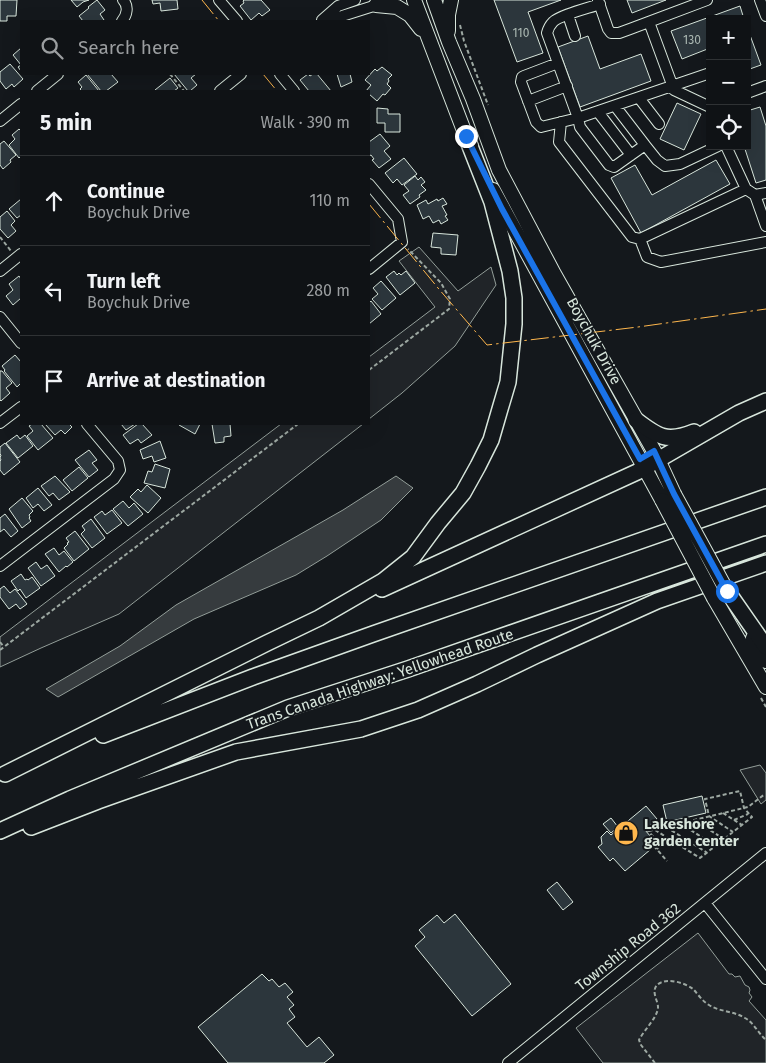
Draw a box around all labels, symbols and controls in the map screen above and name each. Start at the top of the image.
map controls [706,15,751,150]
button: + [706,15,751,60]
search box [20,20,370,75]
house number: 110 [513,26,530,40]
house number: 130 [683,33,701,47]
icon: search [38,34,66,62]
text: Search here [78,36,179,59]
button: − [706,60,751,105]
button: locate [706,105,751,150]
text: 5 min [40,110,92,136]
text: Walk · 390 m [260,113,350,132]
route end [455,125,478,148]
text: Continue [87,180,165,203]
icon: ahead [40,187,68,215]
text: 110 m [309,191,350,210]
text: Boychuk Drive [87,203,190,222]
text: Turn left [87,270,161,293]
icon: left [40,277,68,305]
text: 280 m [306,281,350,300]
text: Boychuk Drive [87,293,190,312]
street label: Boychuk Drive [563,294,625,388]
icon: arrive [40,367,68,395]
text: Arrive at destination [87,369,266,392]
route start [716,580,739,603]
street label: Trans Canada Highway: Yellowhead Route [244,625,516,733]
place label: Lakeshore garden center [644,815,740,850]
shop icon: Lakeshore garden center [613,820,639,846]
street label: Township Road 362 [572,899,684,995]

